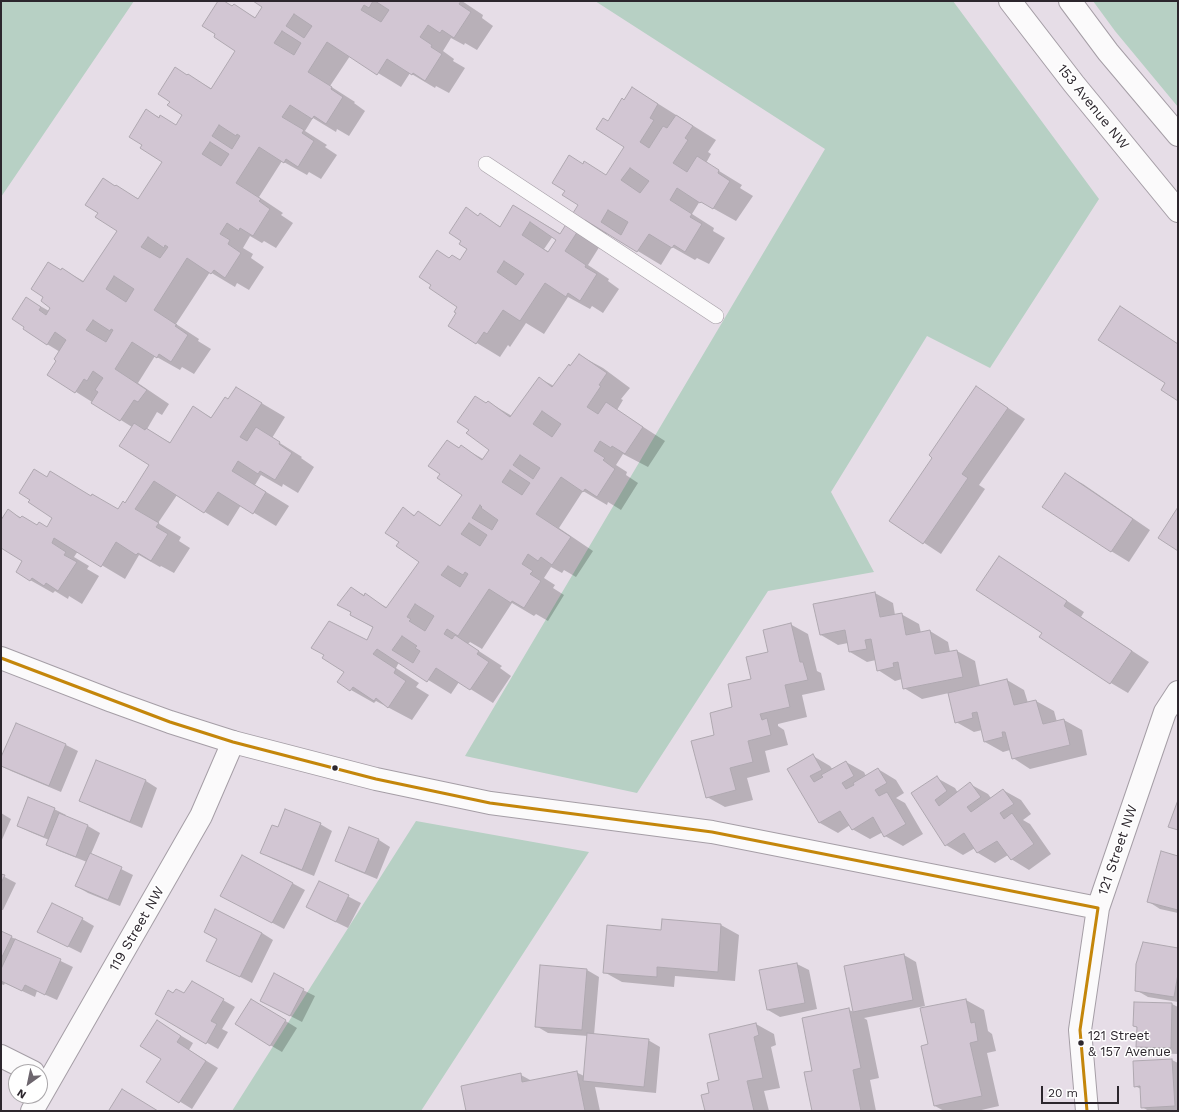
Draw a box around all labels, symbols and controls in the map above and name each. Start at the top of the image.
street label: 153 Avenue NW [1054,61,1132,153]
unlabelled marker [330,763,340,773]
street label: 121 Street NW [1095,803,1141,897]
street label: 119 Street NW [106,884,168,974]
place label: 121 Street & 157 Avenue [1088,1028,1171,1059]
marker: 121 Street & 157 Avenue [1076,1038,1086,1048]
north arrow [8,1064,48,1104]
scale bar [1043,1078,1121,1104]
text: N [15,1086,29,1101]
text: 20 m [1048,1086,1078,1100]

